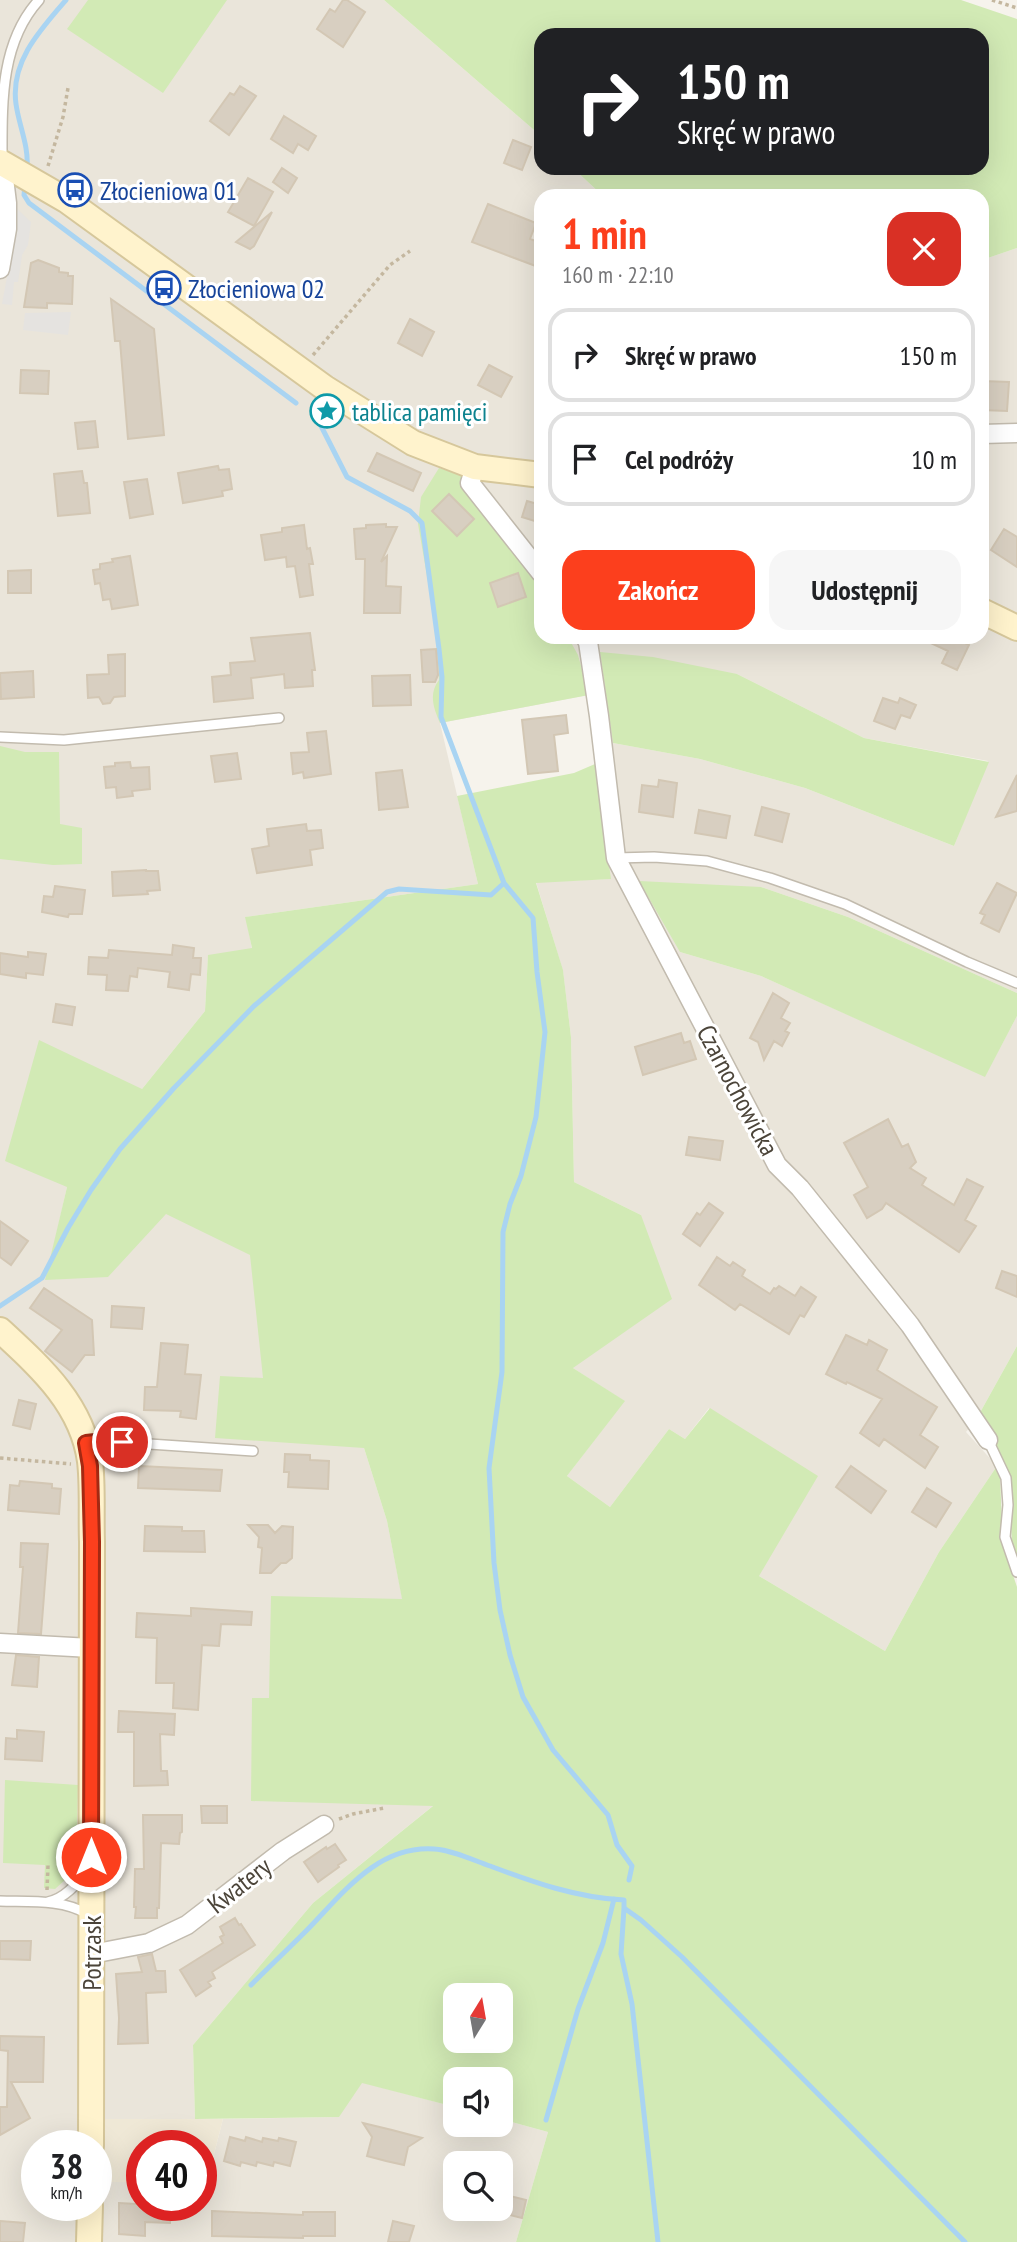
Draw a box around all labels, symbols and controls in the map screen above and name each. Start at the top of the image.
text: 150 m [677,49,790,113]
icon: right [562,56,653,147]
text: Skręć w prawo [677,111,835,153]
bus stop icon: Złocieniowa 01 [56,171,94,209]
place label: Złocieniowa 01 [100,174,237,207]
text: 1 min [562,206,647,261]
button: close [887,212,961,286]
text: 160 m · 22:10 [562,260,674,289]
bus stop icon: Złocieniowa 02 [145,269,183,307]
place label: Złocieniowa 02 [188,272,325,305]
icon: right [566,336,604,374]
text: Skręć w prawo [625,339,756,372]
text: 150 m [899,339,957,372]
place icon: tablica pamięci [308,392,346,430]
place label: tablica pamięci [352,395,487,428]
icon: arrive [566,440,604,478]
text: Cel podróży [625,443,733,476]
text: 10 m [911,443,957,476]
button: Zakończ [562,550,755,630]
button: Udostępnij [769,550,961,630]
street label: Czarnochowicka [690,1019,786,1161]
pin [92,1412,152,1472]
icon: arrive [103,1423,141,1461]
position arrow [54,1820,128,1894]
street label: Kwatery [200,1850,278,1920]
street label: Potrzask [75,1915,108,1991]
north arrow [443,1983,513,2053]
map controls [443,1983,513,2221]
button: sound [443,2067,513,2137]
speed limit sign: 40 [126,2130,217,2221]
text: 38 [50,2143,83,2189]
button: search [443,2151,513,2221]
text: km/h [51,2181,82,2204]

